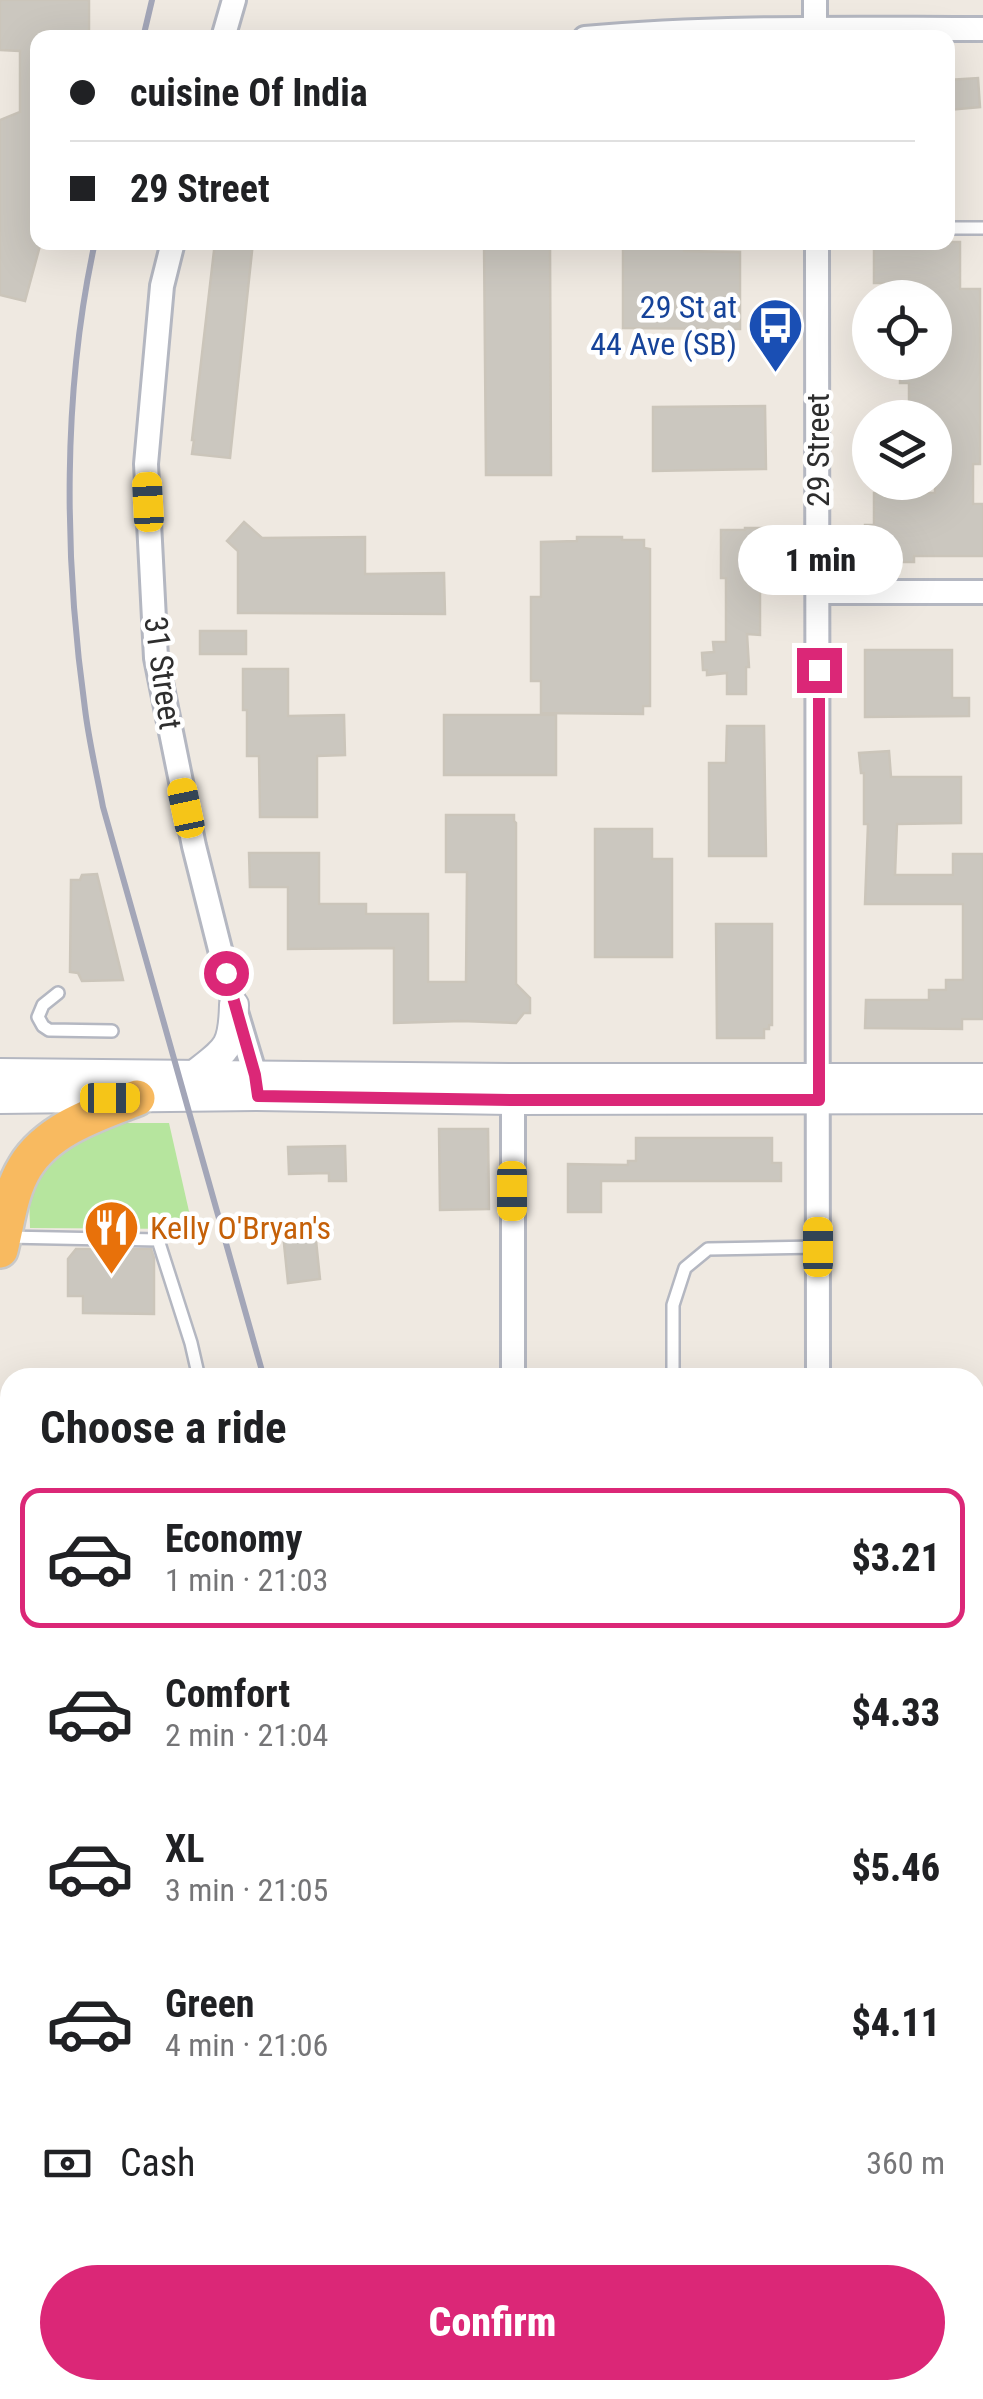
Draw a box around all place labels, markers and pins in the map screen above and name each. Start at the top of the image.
place label: 29 St at 44 Ave (SB) [590,288,737,363]
bus stop icon: 29 St at 44 Ave (SB) [746,295,806,374]
restaurant icon: Kelly O'Bryan's [81,1198,141,1277]
place label: Kelly O'Bryan's [150,1209,331,1247]

